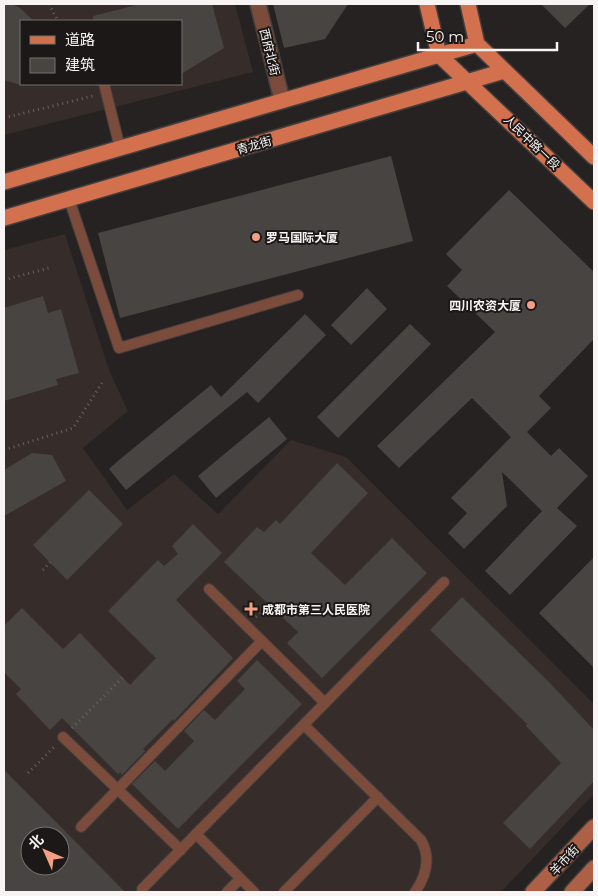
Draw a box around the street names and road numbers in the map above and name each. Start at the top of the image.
street label: 西府北街 [257,27,283,77]
street label: 人民中路一段 [501,112,563,172]
street label: 青龙街 [235,133,273,157]
street label: 羊市街 [546,842,582,878]

